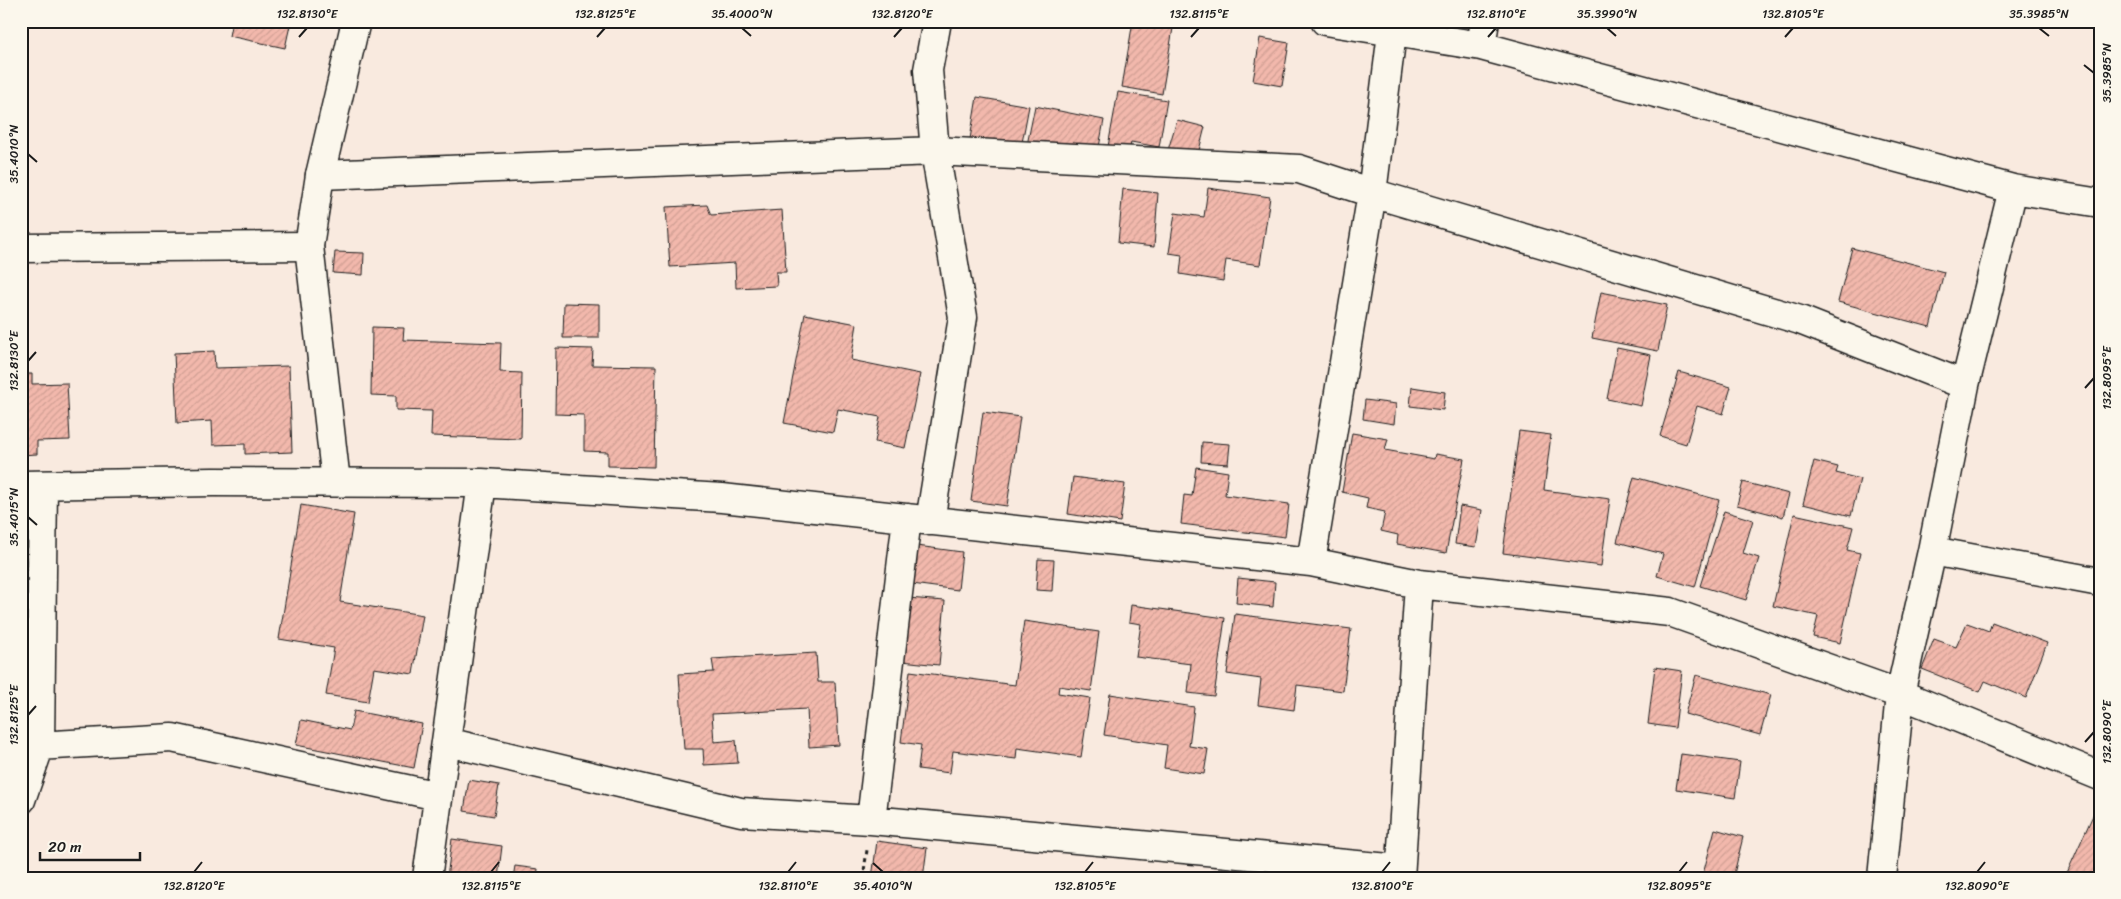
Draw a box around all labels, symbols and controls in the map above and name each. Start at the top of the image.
text: 132.8130°E [277,3,339,25]
text: 132.8125°E [575,3,637,25]
text: 35.4000°N [711,3,773,25]
text: 132.8120°E [872,3,934,25]
text: 132.8115°E [1170,3,1230,25]
text: 132.8110°E [1466,3,1527,25]
text: 35.3990°N [1577,3,1638,25]
text: 132.8105°E [1762,3,1825,25]
text: 35.3985°N [2009,3,2069,25]
text: 35.3985°N [2096,43,2118,103]
text: 35.4010°N [3,124,25,183]
text: 132.8130°E [3,329,25,391]
text: 132.8095°E [2096,345,2118,410]
text: 35.4015°N [3,487,25,546]
text: 132.8125°E [3,683,25,745]
text: 132.8090°E [2096,699,2118,764]
scale bar [40,829,140,861]
text: 20 m [48,834,82,860]
text: 132.8120°E [164,875,226,897]
text: 132.8115°E [462,875,522,897]
text: 132.8110°E [758,875,819,897]
text: 35.4010°N [854,875,913,897]
text: 132.8105°E [1054,875,1117,897]
text: 132.8100°E [1351,875,1414,897]
text: 132.8095°E [1647,875,1712,897]
text: 132.8090°E [1945,875,2010,897]

